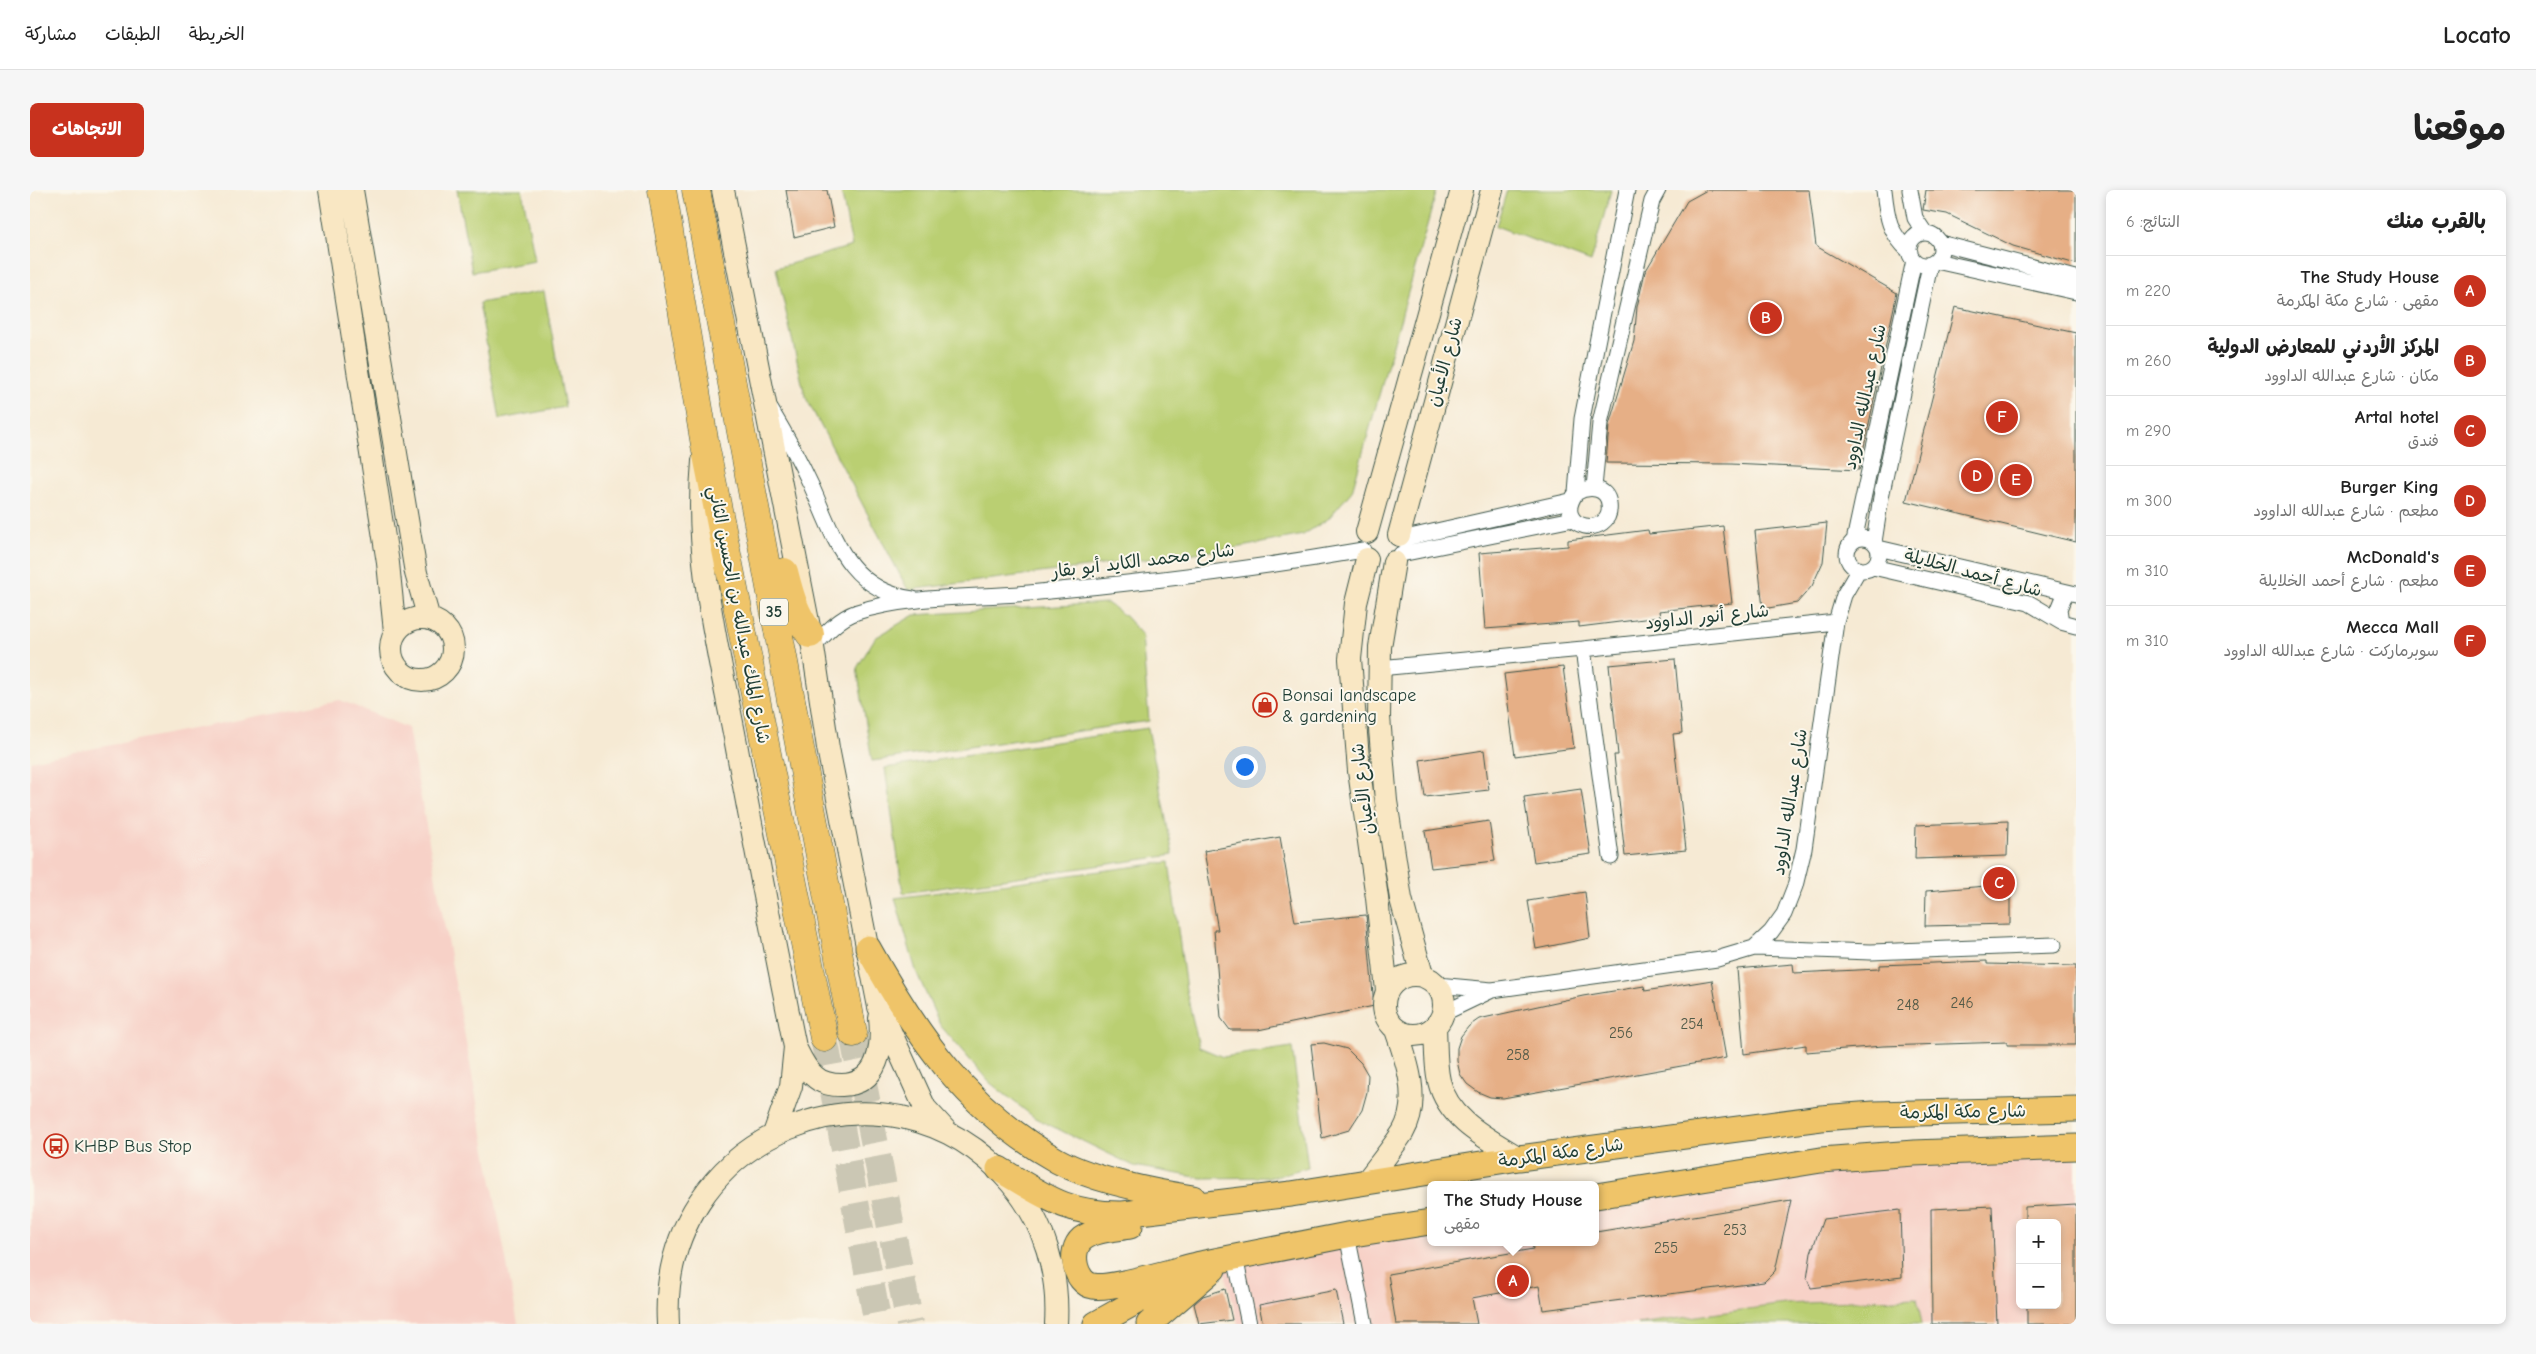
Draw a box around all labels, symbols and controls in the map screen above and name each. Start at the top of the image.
text: Locato [2443,21,2511,49]
text: مشاركة [25,24,77,45]
text: الطبقات [105,24,161,45]
text: الخريطة [189,24,245,45]
button: الاتجاهات [30,103,144,157]
text: موقعنا [2413,108,2506,149]
text: بالقرب منك [2386,209,2486,233]
text: النتائج: 6 [2126,213,2180,231]
text: The Study House [2300,266,2439,288]
text: 220 m [2126,282,2171,300]
text: A [2466,282,2474,300]
text: مقهى · شارع مكة المكرمة [2277,292,2439,310]
pin: B [1750,299,1782,337]
street label: شارع الأعيان [1421,314,1468,409]
street label: شارع عبدالله الداوود [1839,322,1892,472]
text: المركز الأردني للمعارض الدولية [2207,336,2439,358]
text: 260 m [2126,352,2171,370]
text: B [2465,352,2475,370]
text: مكان · شارع عبدالله الداوود [2264,367,2439,385]
pin: F [1986,398,2018,436]
text: Artal hotel [2355,406,2439,428]
text: 290 m [2126,422,2171,440]
text: C [2465,422,2475,440]
text: فندق [2408,432,2439,450]
pin: D [1961,457,1993,495]
pin: E [2000,461,2032,499]
text: Burger King [2340,476,2439,498]
street label: شارع الملك عبدالله بن الحسين الثاني [699,484,774,747]
text: 300 m [2126,492,2172,510]
text: D [2465,492,2475,510]
text: مطعم · شارع عبدالله الداوود [2253,502,2439,520]
street label: شارع محمد الكايد أبو بقار [1048,539,1236,584]
street label: شارع أحمد الخلايلة [1902,545,2044,602]
text: McDonald's [2347,546,2439,568]
text: 310 m [2126,562,2169,580]
text: E [2465,562,2475,580]
text: مطعم · شارع أحمد الخلايلة [2259,572,2439,590]
road number: 35 [760,598,788,626]
street label: شارع أنور الداوود [1644,600,1770,635]
text: Mecca Mall [2346,616,2439,638]
text: 310 m [2126,632,2169,650]
text: F [2465,632,2475,650]
text: سوبرماركت · شارع عبدالله الداوود [2224,642,2439,660]
place label: Bonsai landscape & gardening [1282,685,1416,727]
shop icon: Bonsai landscape & gardening [1252,692,1278,718]
street label: شارع عبدالله الداوود [1768,727,1813,877]
street label: شارع الأعيان [1345,742,1380,836]
your location [1232,754,1258,780]
pin: C [1983,864,2015,902]
house number: 246 [1950,994,1974,1012]
house number: 248 [1897,996,1919,1014]
house number: 254 [1680,1015,1704,1033]
house number: 256 [1609,1024,1633,1042]
house number: 258 [1506,1046,1530,1064]
street label: شارع مكة المكرمة [1900,1100,2026,1125]
bus stop icon: KHBP Bus Stop [43,1133,69,1159]
street label: شارع مكة المكرمة [1497,1134,1625,1173]
place label: KHBP Bus Stop [74,1136,192,1157]
popup [1427,1181,1599,1246]
text: The Study House [1444,1189,1582,1211]
text: مقهى [1444,1215,1480,1233]
map controls [2016,1219,2061,1309]
button: + [2016,1219,2061,1264]
house number: 253 [1723,1221,1747,1239]
house number: 255 [1654,1239,1678,1257]
pin: A [1497,1262,1529,1300]
button: − [2016,1264,2061,1309]

